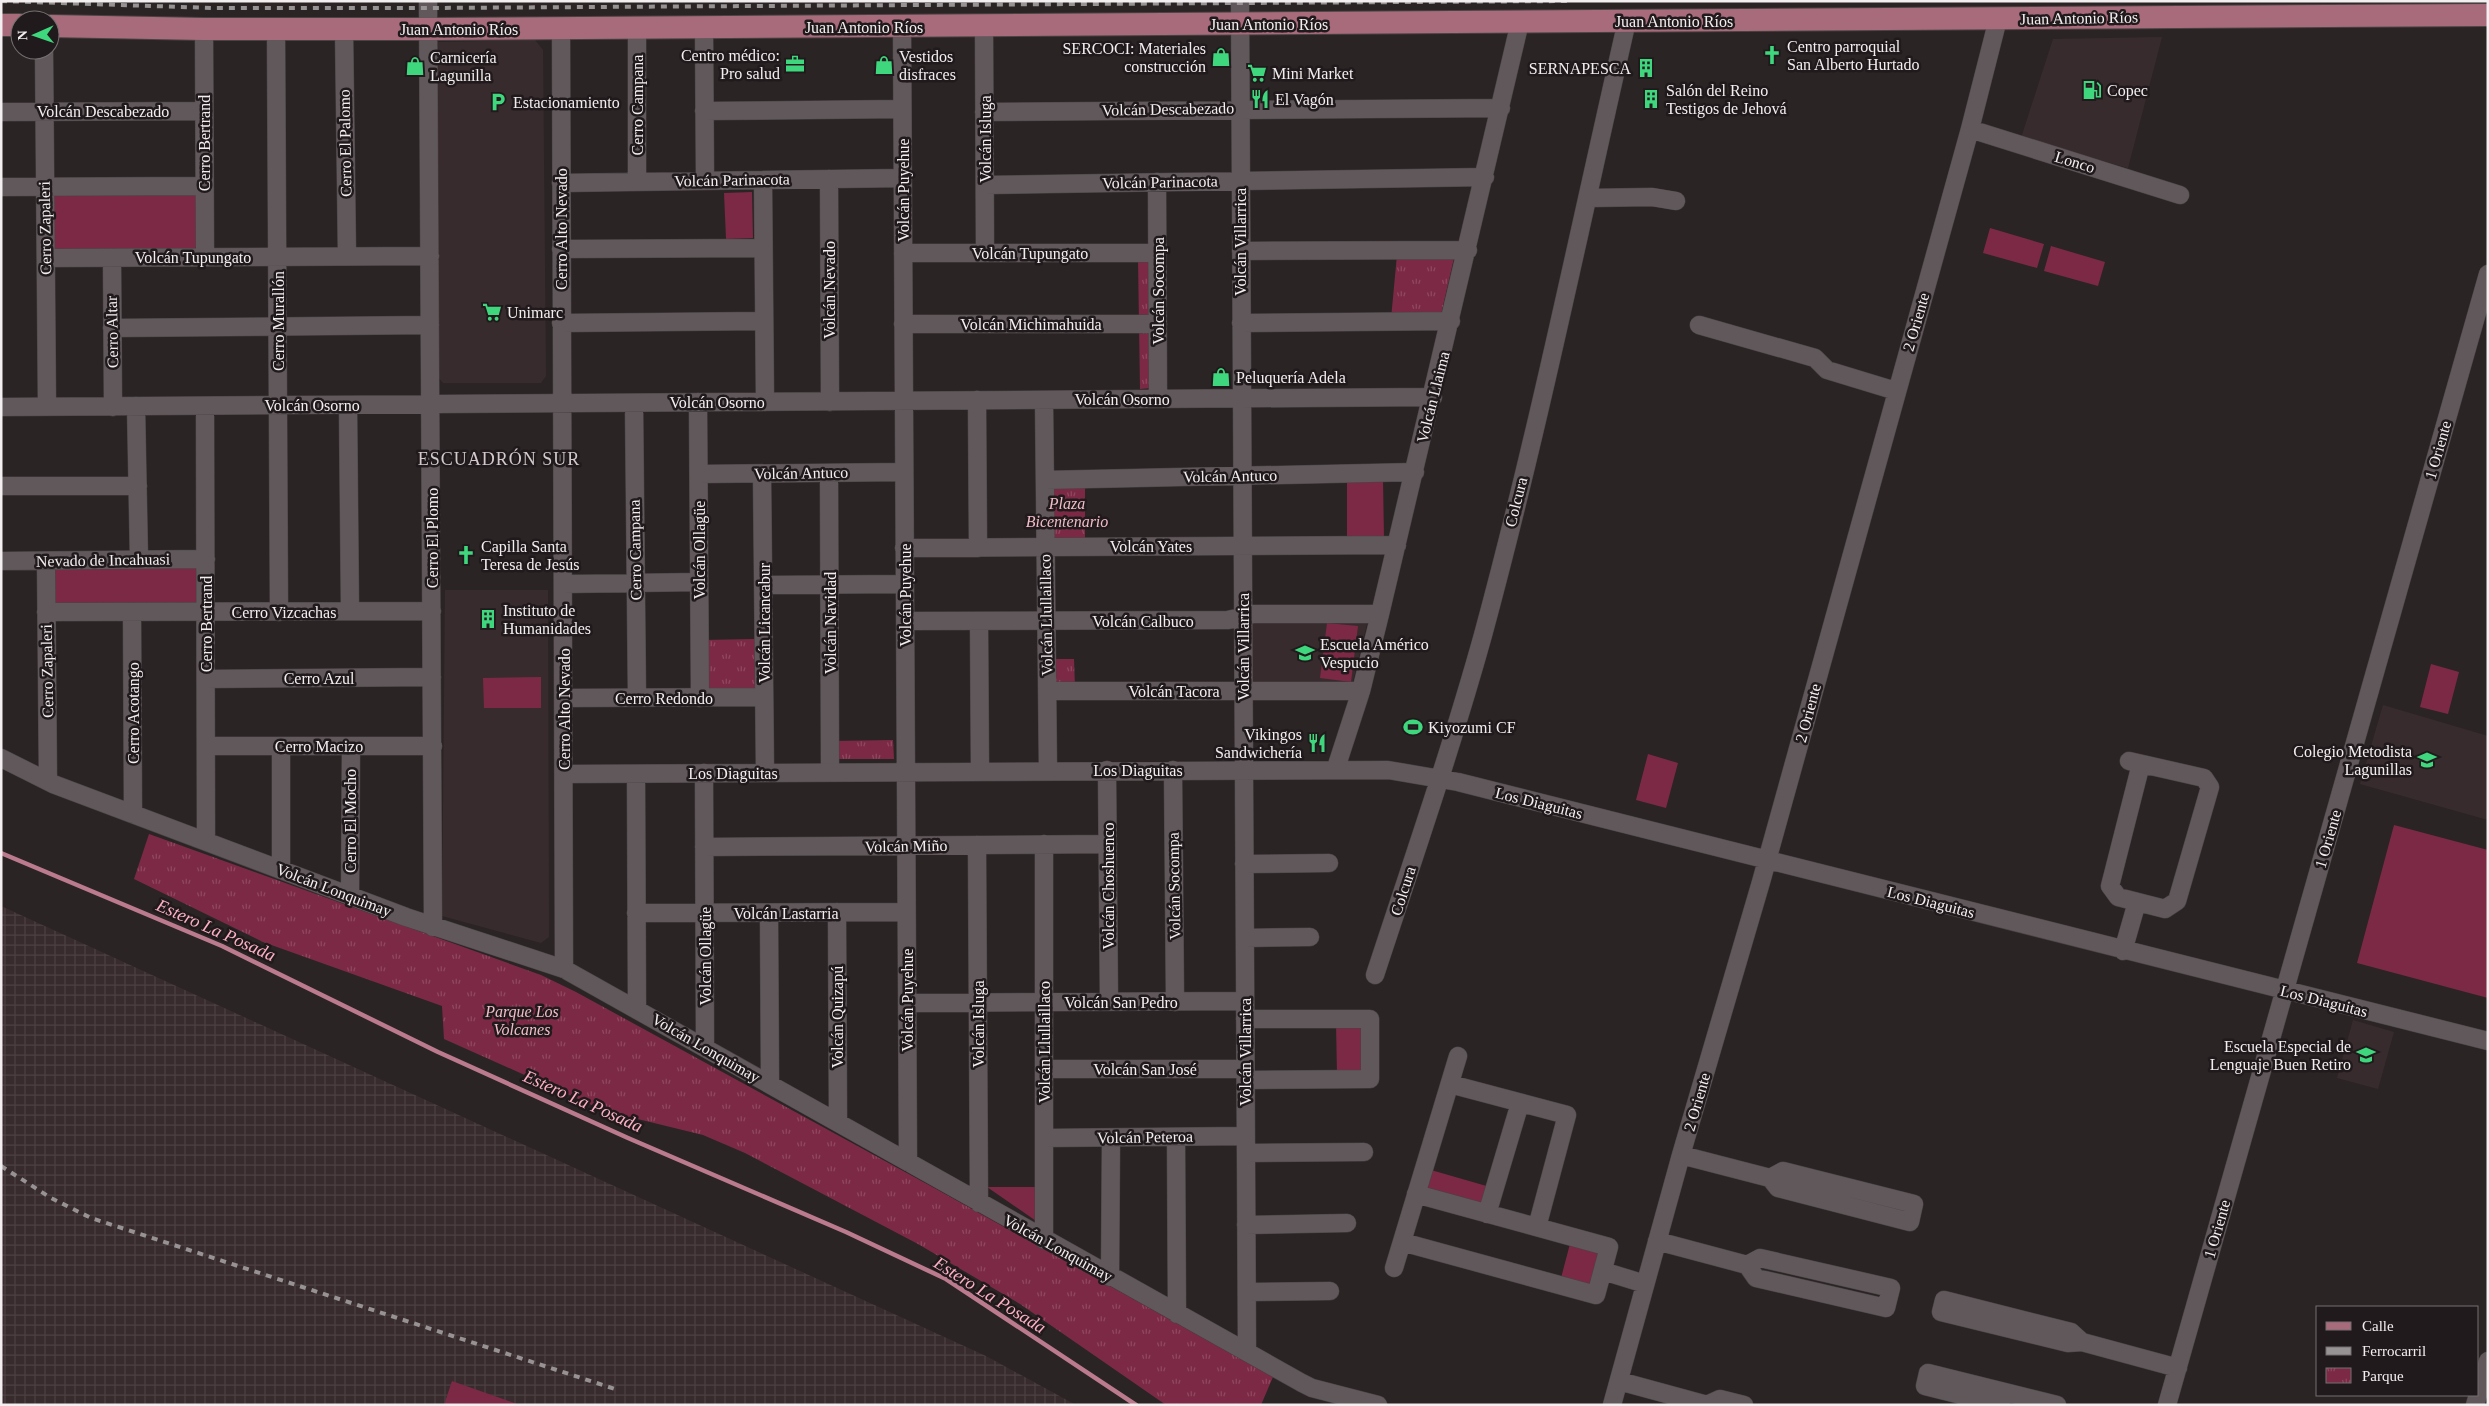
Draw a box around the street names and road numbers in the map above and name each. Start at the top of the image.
street label: Juan Antonio Ríos [2020,8,2138,28]
street label: Juan Antonio Ríos [1615,13,1733,30]
street label: Juan Antonio Ríos [1210,16,1328,33]
street label: Juan Antonio Ríos [805,19,923,36]
street label: Juan Antonio Ríos [400,21,518,38]
street label: Cerro Campana [629,55,647,155]
street label: Cerro El Palomo [336,89,354,197]
street label: Cerro Bertrand [196,95,213,191]
street label: Volcán Isluga [977,95,995,183]
street label: Volcán Descabezado [1102,99,1234,119]
street label: Volcán Descabezado [37,103,169,120]
street label: Volcán Puyehue [895,138,913,242]
street label: Lonco [2053,148,2097,176]
street label: Cerro Alto Nevado [553,168,570,290]
street label: Volcán Parinacota [674,170,790,190]
street label: Volcán Parinacota [1102,172,1218,192]
street label: Cerro Zapaleri [36,180,55,275]
street label: Volcán Villarrica [1232,188,1249,296]
street label: Volcán Socompa [1150,237,1168,345]
street label: Volcán Nevado [821,241,838,339]
street label: Volcán Tupungato [972,245,1088,263]
street label: Volcán Tupungato [135,249,251,267]
street label: Cerro Murallón [270,271,287,371]
street label: 2 Oriente [1900,291,1932,353]
street label: Cerro Altar [103,295,121,368]
street label: Volcán Michimahuida [960,316,1102,333]
street label: Volcán Llaima [1413,350,1453,444]
street label: Volcán Osorno [1074,391,1170,408]
street label: Volcán Osorno [669,394,765,411]
street label: Volcán Osorno [264,397,360,414]
street label: 1 Oriente [2422,419,2454,481]
street label: Volcán Antuco [754,464,848,482]
street label: Volcán Antuco [1183,467,1277,485]
street label: Colcura [1502,475,1530,529]
street label: Cerro El Plomo [424,488,441,588]
street label: Cerro Campana [626,499,645,601]
street label: Volcán Ollagüe [691,501,709,599]
street label: Volcán Yates [1110,538,1192,555]
street label: Volcán Puyehue [897,543,915,647]
street label: Nevado de Incahuasi [36,550,171,570]
street label: Volcán Llullaillaco [1036,554,1056,676]
street label: Volcán Licancabur [756,562,773,683]
street label: Volcán Navidad [822,572,839,674]
street label: Cerro Bertrand [198,576,215,672]
street label: Volcán Villarrica [1235,593,1252,701]
street label: Cerro Vizcachas [232,604,336,621]
street label: Volcán Calbuco [1092,613,1194,630]
street label: Cerro Zapaleri [38,623,57,718]
street label: Cerro Alto Nevado [556,648,573,770]
street label: Cerro Acotango [125,662,143,764]
street label: Cerro Azul [284,670,355,687]
street label: 2 Oriente [1792,682,1824,744]
street label: Volcán Tacora [1128,683,1220,700]
street label: Cerro Redondo [615,690,713,707]
street label: Cerro Macizo [275,738,363,755]
street label: Los Diaguitas [1093,762,1183,780]
street label: Los Diaguitas [688,765,778,783]
street label: Cerro El Mocho [342,769,359,873]
street label: Los Diaguitas [1493,784,1584,823]
street label: 1 Oriente [2312,808,2344,870]
street label: Volcán Choshuenco [1100,822,1117,950]
street label: Volcán Socompa [1165,832,1184,940]
street label: Volcán Miño [864,837,948,855]
street label: Volcán Lonquimay [274,860,394,921]
street label: Colcura [1387,864,1419,918]
street label: Los Diaguitas [1885,883,1976,922]
street label: Volcán Lastarria [734,905,839,922]
street label: Volcán Ollagüe [697,907,715,1005]
street label: Volcán Puyehue [899,948,917,1052]
street label: Volcán Quizapú [829,966,847,1068]
street label: Volcán Isluga [970,980,988,1068]
street label: Volcán Llullaillaco [1036,981,1053,1103]
street label: Los Diaguitas [2278,982,2369,1021]
street label: Volcán San Pedro [1064,994,1178,1011]
street label: Volcán Villarrica [1237,998,1254,1106]
street label: Volcán Lonquimay [648,1010,763,1087]
street label: Volcán San José [1093,1061,1197,1078]
street label: 2 Oriente [1681,1071,1713,1133]
street label: Volcán Peteroa [1097,1128,1193,1146]
street label: 1 Oriente [2201,1198,2233,1260]
street label: Volcán Lonquimay [1000,1211,1115,1286]

